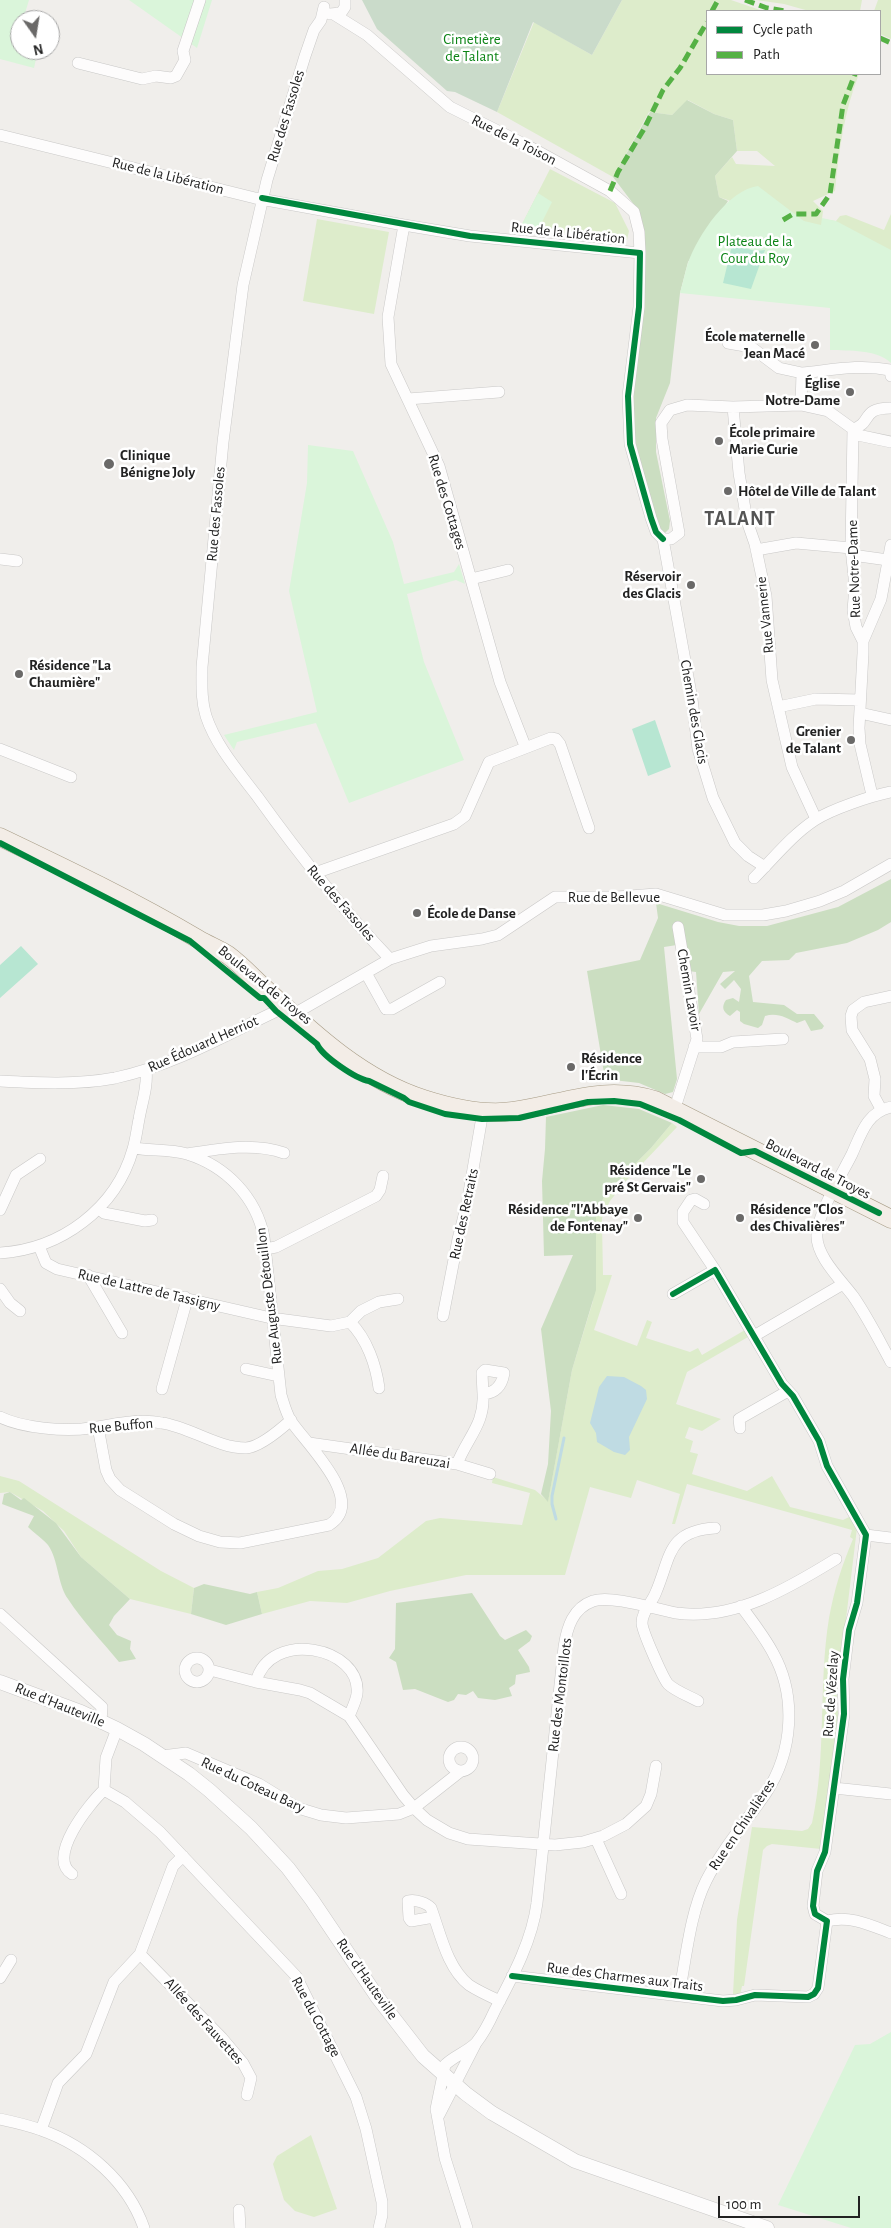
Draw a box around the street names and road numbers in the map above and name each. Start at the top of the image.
street label: Rue des Fassoles [263,68,309,164]
street label: Rue de la Toison [468,111,560,169]
street label: Rue de la Libération [110,153,226,199]
street label: Rue de la Libération [510,218,626,248]
street label: Rue des Cottages [424,452,470,552]
street label: Rue des Fassoles [203,466,229,562]
street label: Rue Notre-Dame [843,520,865,618]
street label: Rue Vannerie [752,576,778,654]
street label: Chemin des Glacis [676,658,712,766]
street label: Rue des Fassoles [303,861,379,945]
street label: Rue de Bellevue [568,888,660,906]
street label: Boulevard de Troyes [214,942,316,1028]
street label: Chemin Lavoir [673,947,705,1033]
street label: Rue Édouard Herriot [145,1012,261,1076]
street label: Boulevard de Troyes [762,1135,874,1203]
street label: Rue des Retraits [446,1167,482,1261]
street label: Rue Auguste Détouillon [252,1227,286,1365]
street label: Rue de Lattre de Tassigny [76,1265,222,1315]
street label: Rue Buffon [88,1414,154,1438]
street label: Allée du Bareuzai [349,1439,451,1473]
street label: Rue des Montoillots [544,1637,576,1753]
street label: Rue de Vézelay [819,1650,843,1738]
street label: Rue d'Hauteville [12,1679,108,1731]
street label: Rue du Coteau Bary [198,1753,308,1817]
street label: Rue en Chivalières [705,1776,779,1874]
street label: Rue d'Hauteville [332,1935,402,2023]
street label: Rue des Charmes aux Traits [546,1958,704,1996]
street label: Allée des Fauvettes [160,1974,248,2068]
street label: Rue du Cottage [287,1974,345,2060]

